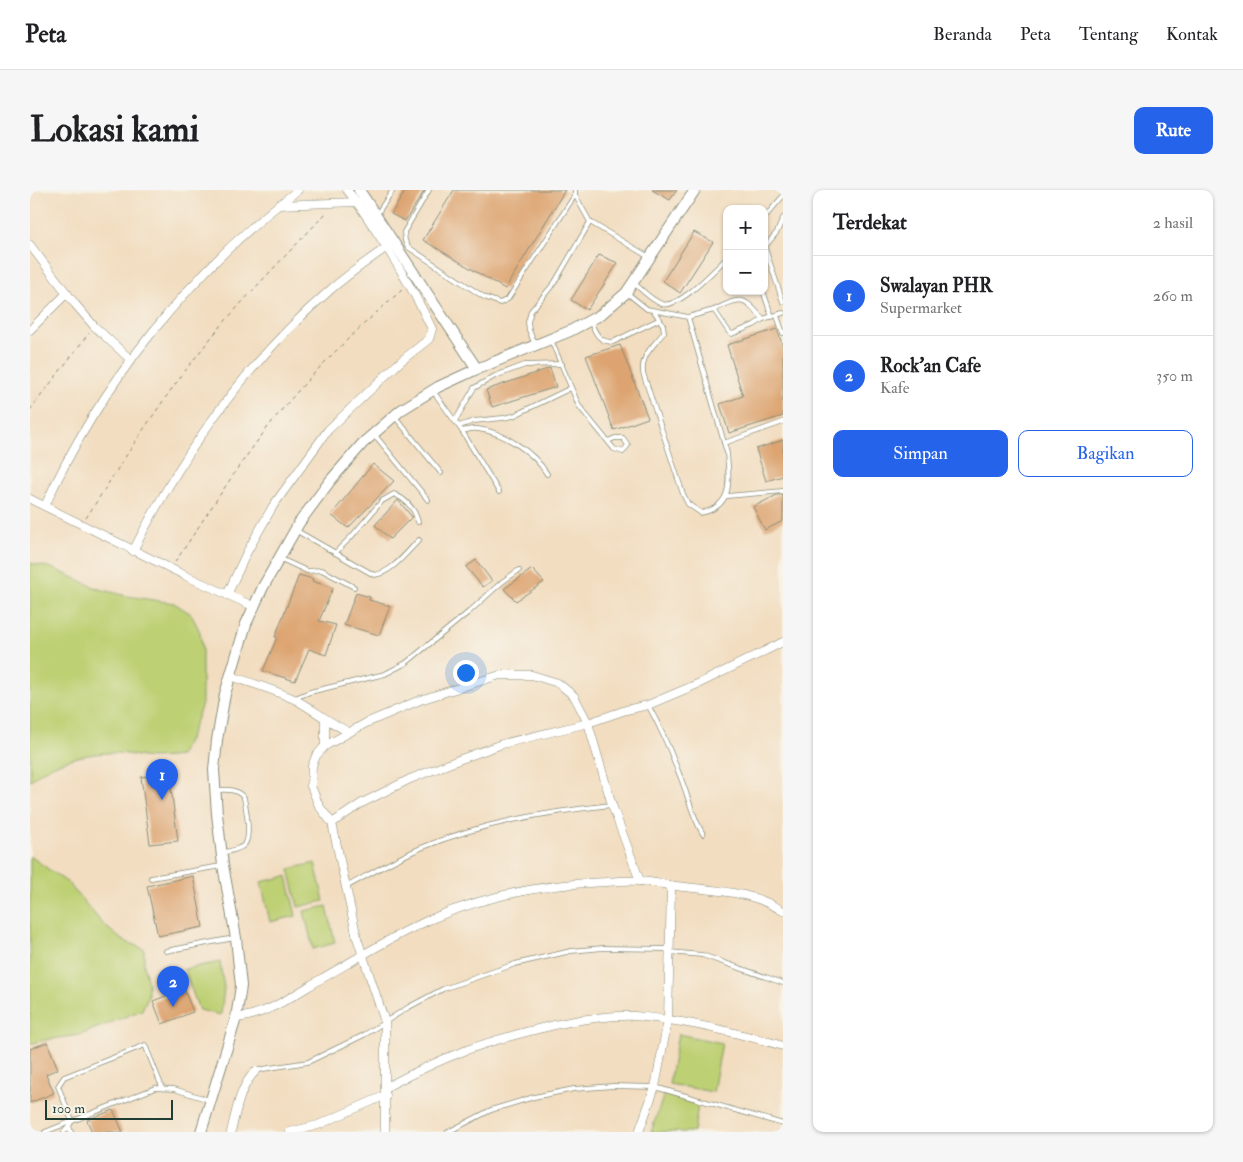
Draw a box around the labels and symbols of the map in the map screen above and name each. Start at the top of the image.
your location [453,660,479,686]
pin: 1 [146,759,178,800]
pin: 2 [157,966,189,1007]
scale bar [45,1097,172,1120]

